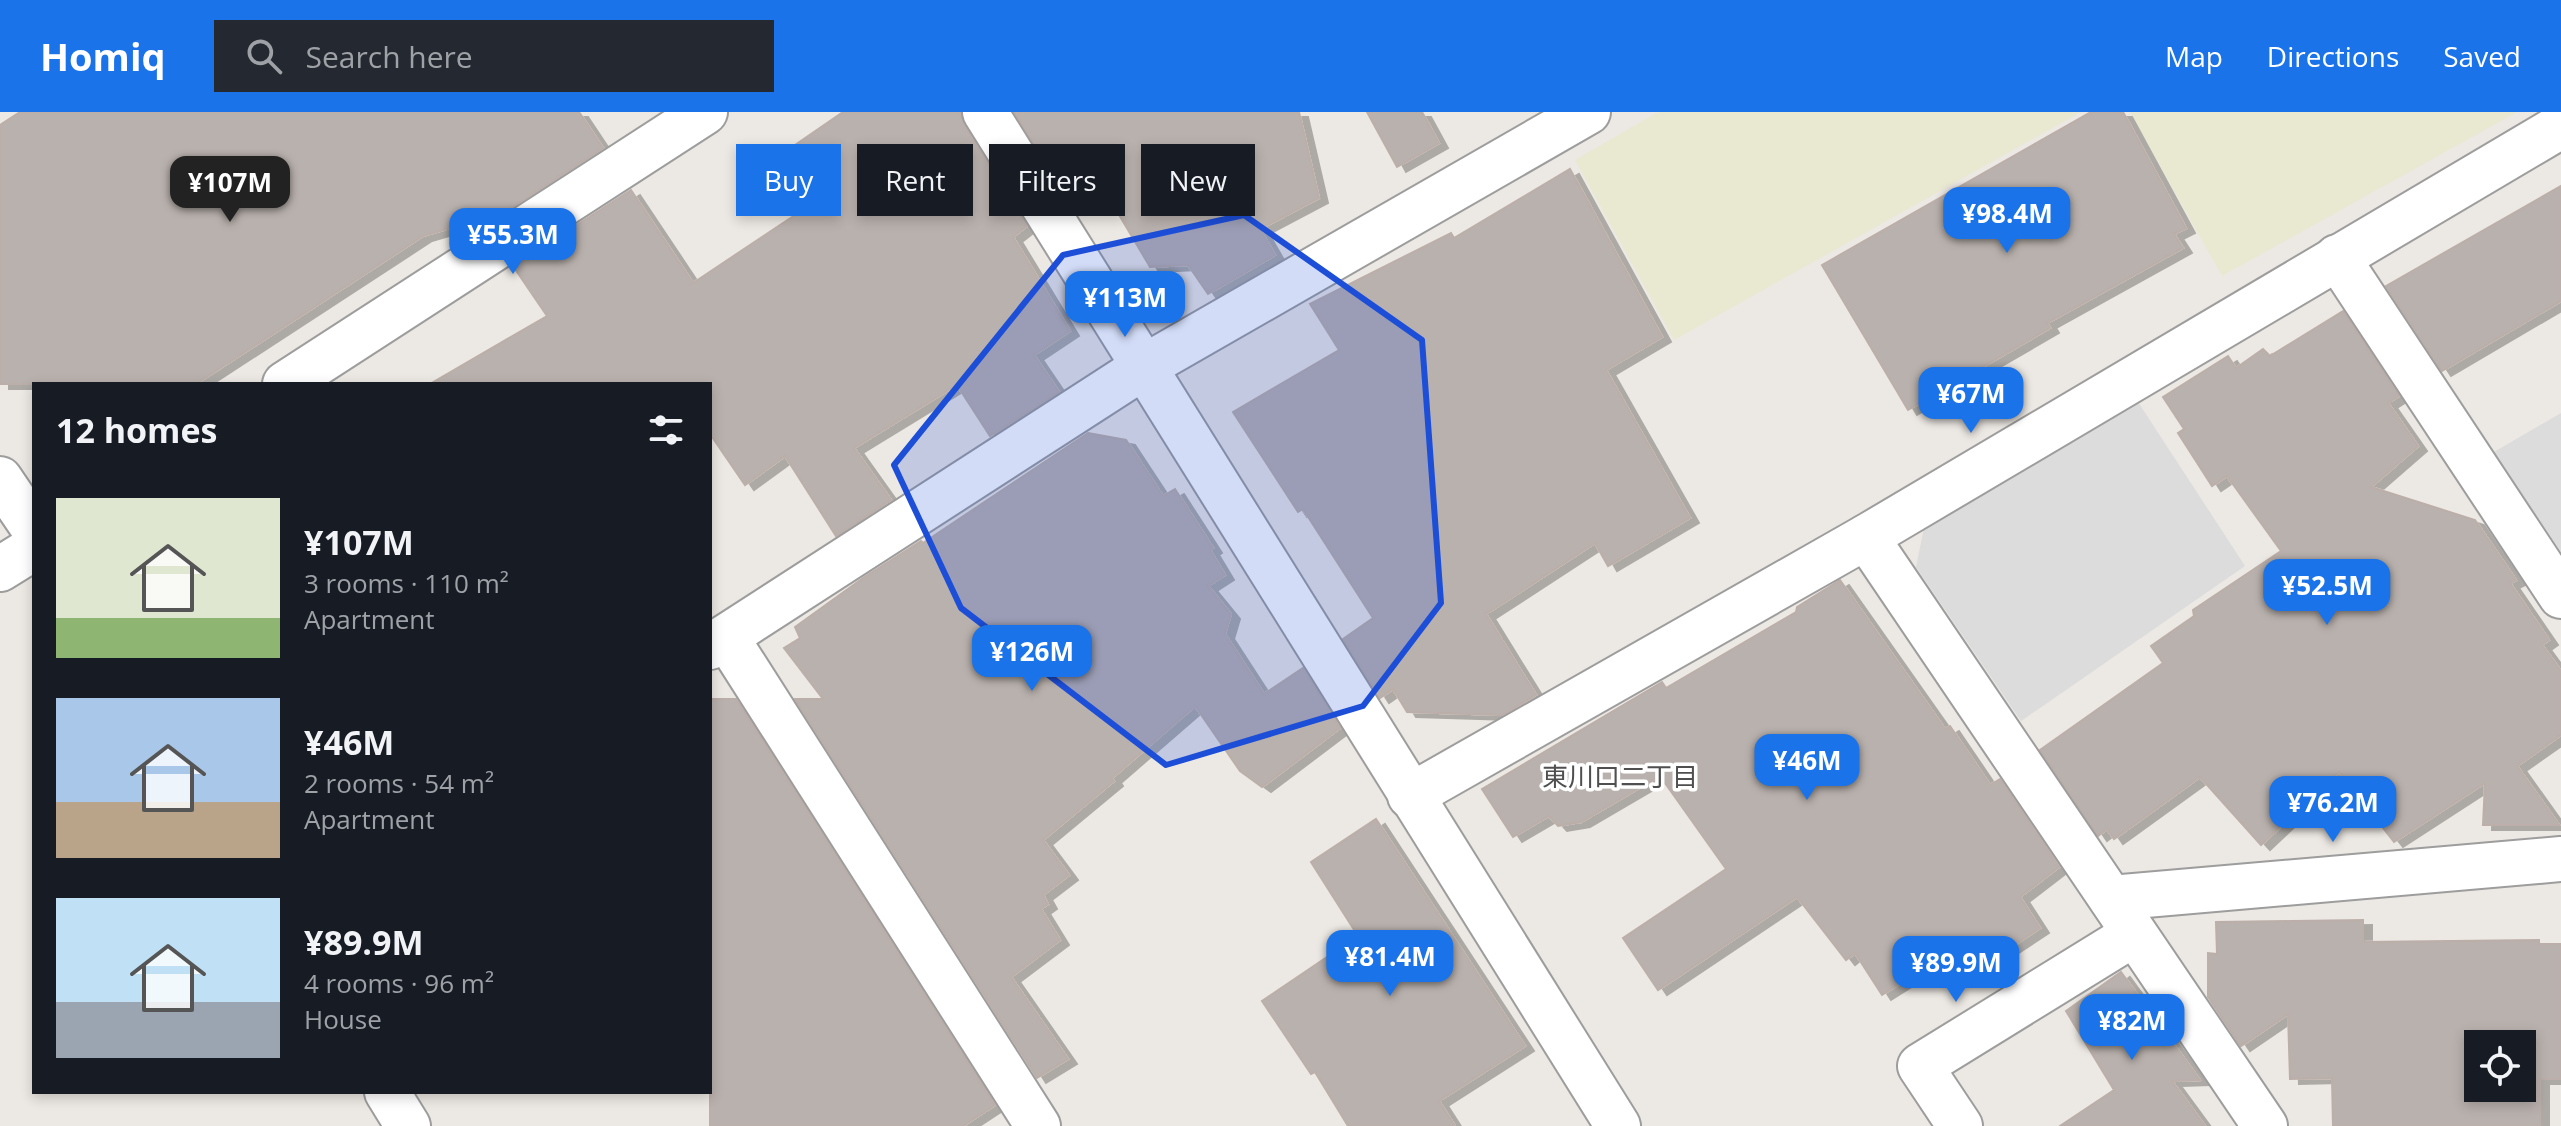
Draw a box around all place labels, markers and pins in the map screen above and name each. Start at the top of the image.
pin: ¥107M [174,156,286,224]
pin: ¥98.4M [1942,187,2072,255]
pin: ¥55.3M [448,208,578,276]
pin: ¥113M [1069,271,1181,339]
pin: ¥67M [1924,367,2018,435]
pin: ¥52.5M [2262,559,2392,627]
pin: ¥126M [976,625,1088,693]
pin: ¥46M [1760,734,1854,802]
pin: ¥76.2M [2268,776,2398,844]
pin: ¥81.4M [1325,930,1455,998]
pin: ¥89.9M [1891,936,2021,1004]
pin: ¥82M [2085,994,2179,1062]

